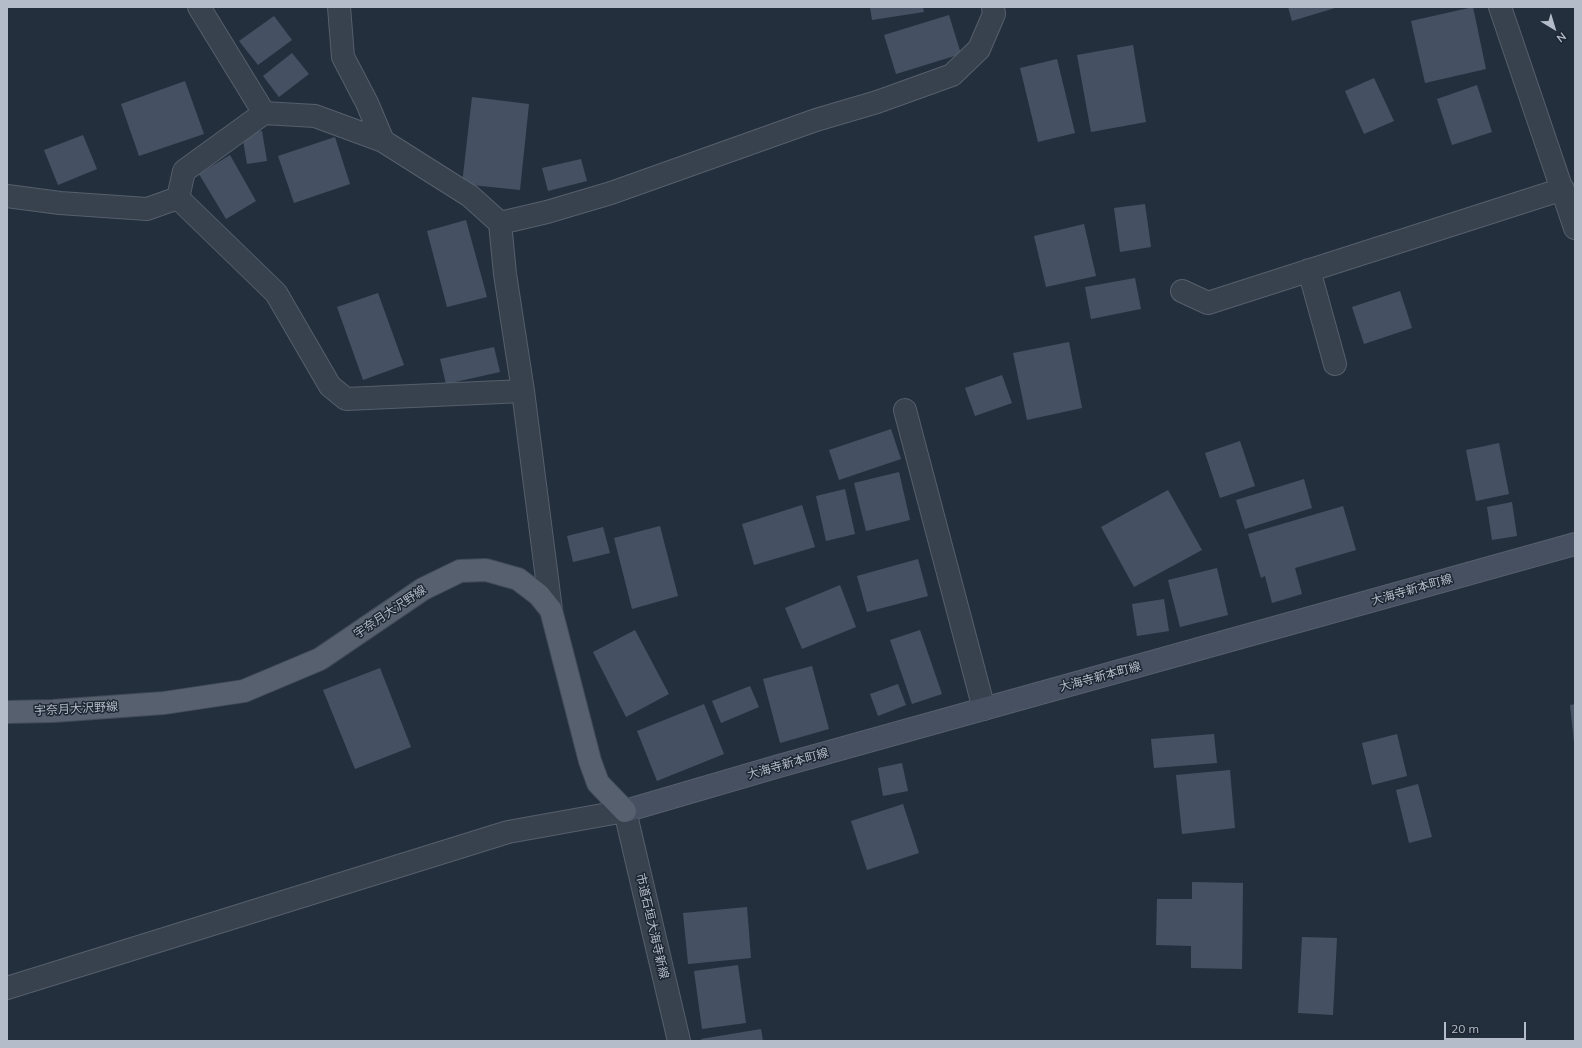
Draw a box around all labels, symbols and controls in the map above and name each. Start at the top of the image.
north arrow [1534,8,1574,48]
text: N [1554,29,1569,46]
street label: 大海寺新本町線 [1370,572,1454,608]
street label: 宇奈月大沢野線 [351,583,429,641]
street label: 大海寺新本町線 [1058,659,1142,695]
street label: 宇奈月大沢野線 [34,700,118,718]
street label: 大海寺新本町線 [746,746,830,782]
street label: 市道石垣大海寺新線 [633,872,671,980]
scale bar [1446,1014,1528,1040]
text: 20 m [1451,1021,1479,1036]

